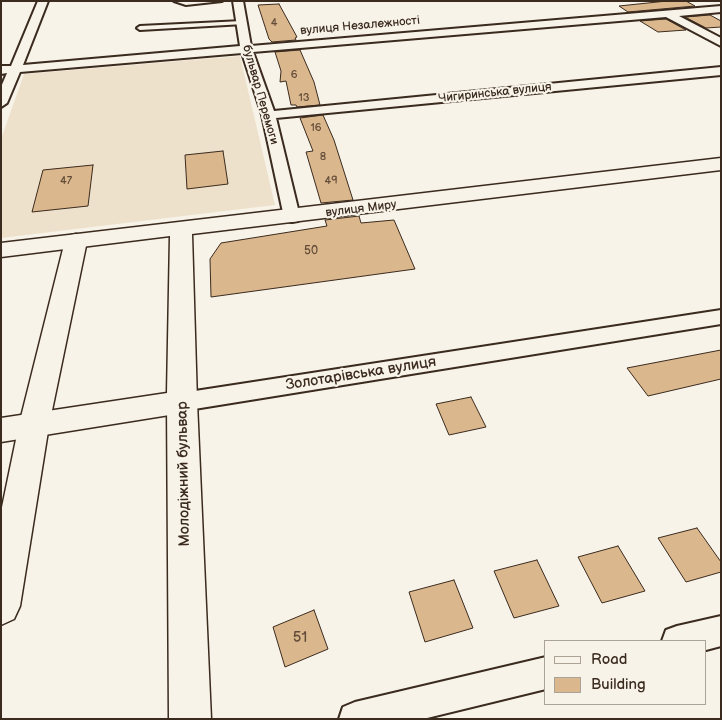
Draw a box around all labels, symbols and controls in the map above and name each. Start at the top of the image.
street label: вулиця Незалежності [300,14,420,38]
house number: 4 [271,16,277,30]
street label: бульвар Перемоги [239,44,281,146]
house number: 6 [291,68,297,82]
street label: Чигиринська вулиця [438,80,552,106]
house number: 13 [298,91,310,105]
house number: 16 [311,121,321,135]
house number: 8 [320,150,326,164]
house number: 47 [60,174,72,188]
house number: 49 [324,174,338,188]
street label: вулиця Миру [325,198,397,220]
house number: 50 [304,244,318,258]
street label: Золотарівська вулиця [284,353,438,395]
street label: Молодіжний бульвар [174,401,194,547]
house number: 51 [293,629,307,647]
legend [544,640,707,705]
text: Road [591,650,627,669]
text: Building [591,675,646,694]

